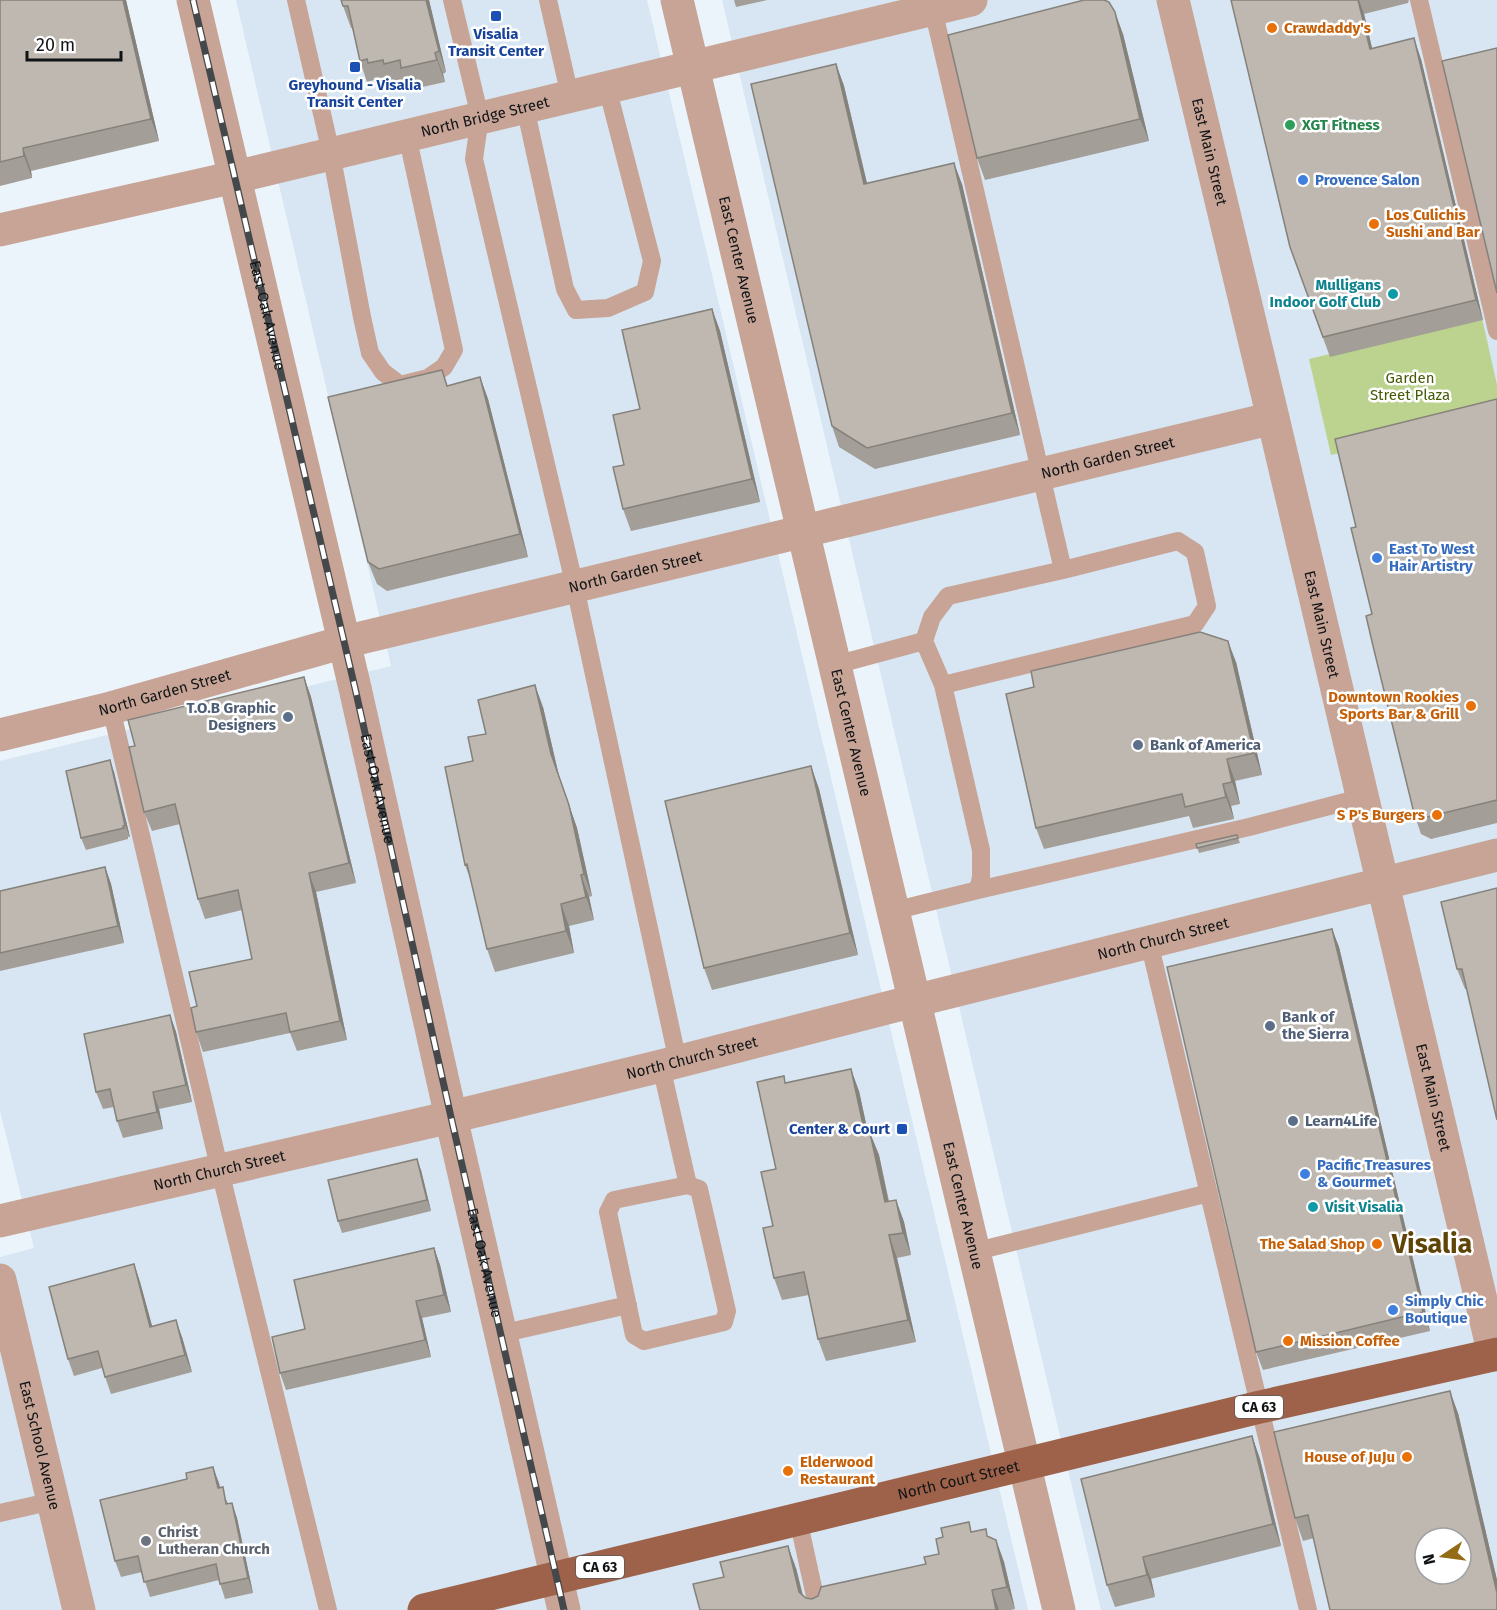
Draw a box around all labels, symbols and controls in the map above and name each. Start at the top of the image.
marker: Visalia Transit Center [489,9,503,23]
place label: Crawdaddy's [1284,19,1371,37]
marker: Crawdaddy's [1265,21,1279,35]
scale bar [27,24,122,62]
place label: Visalia Transit Center [448,25,545,60]
text: 20 m [36,34,75,56]
marker: Greyhound - Visalia Transit Center [348,60,362,74]
place label: Greyhound - Visalia Transit Center [289,76,421,111]
street label: North Bridge Street [419,93,552,141]
street label: East Main Street [1188,96,1231,208]
place label: XGT Fitness [1301,116,1380,134]
marker: XGT Fitness [1283,118,1297,132]
place label: Provence Salon [1315,171,1420,189]
marker: Provence Salon [1296,173,1310,187]
street label: East Center Avenue [715,194,762,325]
place label: Los Culichis Sushi and Bar [1386,206,1481,241]
marker: Los Culichis Sushi and Bar [1367,217,1381,231]
street label: East Oak Avenue [246,259,289,372]
place label: Mulligans Indoor Golf Club [1270,276,1381,311]
marker: Mulligans Indoor Golf Club [1386,287,1400,301]
park label: Garden Street Plaza [1370,369,1450,404]
street label: North Garden Street [1039,433,1177,483]
place label: East To West Hair Artistry [1389,540,1475,575]
street label: North Garden Street [567,547,704,597]
marker: East To West Hair Artistry [1370,551,1384,565]
street label: East Main Street [1300,569,1343,680]
street label: North Garden Street [97,665,233,720]
street label: East Center Avenue [827,667,875,798]
place label: Downtown Rookies Sports Bar & Grill [1328,688,1460,723]
place label: T.O.B Graphic Designers [187,699,277,734]
marker: Downtown Rookies Sports Bar & Grill [1464,699,1478,713]
marker: T.O.B Graphic Designers [281,710,295,724]
street label: East Oak Avenue [356,732,399,845]
place label: Bank of America [1150,736,1261,754]
marker: Bank of America [1131,738,1145,752]
place label: S P's Burgers [1337,806,1425,824]
marker: S P's Burgers [1430,808,1444,822]
street label: North Church Street [1096,913,1231,964]
place label: Bank of the Sierra [1282,1008,1349,1043]
marker: Bank of the Sierra [1263,1019,1277,1033]
street label: North Church Street [625,1032,760,1083]
street label: East Main Street [1412,1042,1455,1153]
place label: Learn4Life [1305,1112,1377,1130]
marker: Learn4Life [1286,1114,1300,1128]
place label: Center & Court [789,1120,890,1138]
marker: Center & Court [895,1122,909,1136]
street label: East Center Avenue [939,1140,987,1271]
street label: North Church Street [152,1146,288,1194]
place label: Pacific Treasures & Gourmet [1317,1156,1431,1191]
marker: Pacific Treasures & Gourmet [1298,1167,1312,1181]
place label: Visit Visalia [1324,1198,1403,1216]
marker: Visit Visalia [1306,1200,1320,1214]
street label: East Oak Avenue [463,1206,506,1319]
district label: Visalia [1391,1228,1473,1260]
place label: The Salad Shop [1260,1235,1365,1253]
marker: The Salad Shop [1370,1237,1384,1251]
place label: Simply Chic Boutique [1405,1292,1484,1327]
marker: Simply Chic Boutique [1386,1303,1400,1317]
place label: Mission Coffee [1300,1332,1400,1350]
marker: Mission Coffee [1281,1334,1295,1348]
street label: East School Avenue [15,1379,64,1512]
road number: CA 63 [1235,1396,1283,1418]
place label: House of JuJu [1304,1448,1395,1466]
marker: House of JuJu [1400,1450,1414,1464]
place label: Elderwood Restaurant [800,1453,875,1488]
street label: North Court Street [896,1457,1022,1504]
marker: Elderwood Restaurant [781,1464,795,1478]
place label: Christ Lutheran Church [158,1523,270,1558]
north arrow [1413,1526,1473,1586]
marker: Christ Lutheran Church [139,1534,153,1548]
text: N [1418,1552,1439,1567]
road number: CA 63 [576,1556,624,1578]

